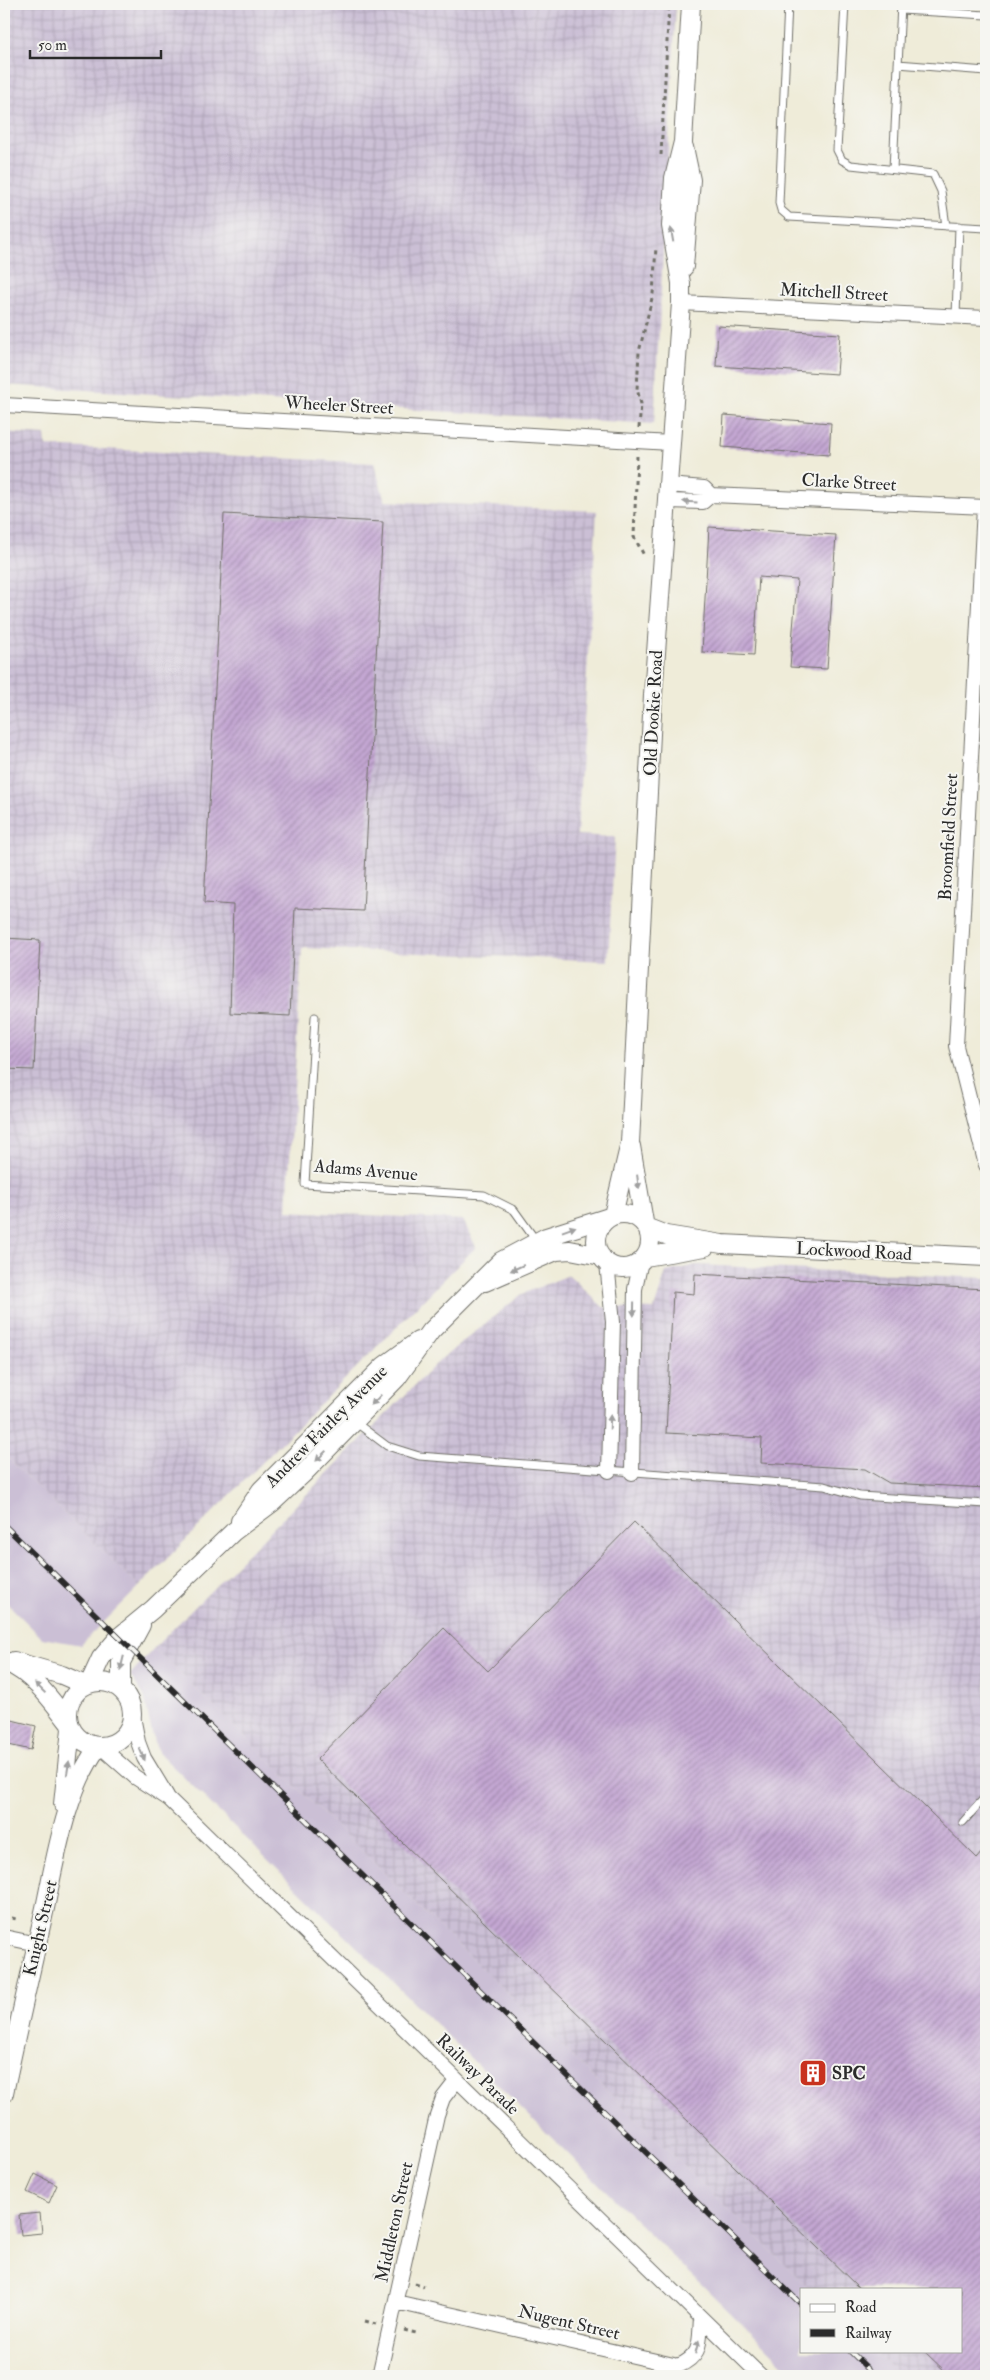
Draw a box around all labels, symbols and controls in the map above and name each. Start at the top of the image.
scale bar [30,28,161,60]
text: 50 m [38,36,67,55]
one-way arrow [668,226,676,242]
street label: Mitchell Street [779,278,889,307]
street label: Wheeler Street [283,391,394,420]
street label: Clarke Street [801,469,897,496]
one-way arrow [682,497,698,505]
street label: Old Dookie Road [639,649,668,777]
street label: Broomfield Street [934,773,963,901]
street label: Adams Avenue [312,1154,419,1187]
one-way arrow [634,1175,642,1191]
one-way arrow [561,1225,576,1233]
street label: Lockwood Road [795,1237,913,1266]
one-way arrow [510,1265,524,1273]
one-way arrow [630,1301,638,1317]
street label: Andrew Fairley Avenue [259,1360,393,1493]
one-way arrow [370,1394,382,1406]
one-way arrow [607,1414,615,1430]
one-way arrow [315,1450,327,1462]
one-way arrow [118,1655,126,1670]
one-way arrow [35,1682,47,1694]
one-way arrow [139,1747,147,1761]
one-way arrow [64,1760,72,1776]
street label: Knight Street [18,1878,63,1978]
street label: Railway Parade [431,2029,525,2120]
building icon: SPC [798,2058,828,2088]
place label: SPC [832,2062,866,2085]
street label: Middleton Street [370,2160,419,2285]
legend [800,2288,962,2352]
text: Road [845,2298,877,2317]
street label: Nugent Street [516,2300,622,2345]
text: Railway [845,2324,892,2343]
one-way arrow [693,2339,701,2354]

